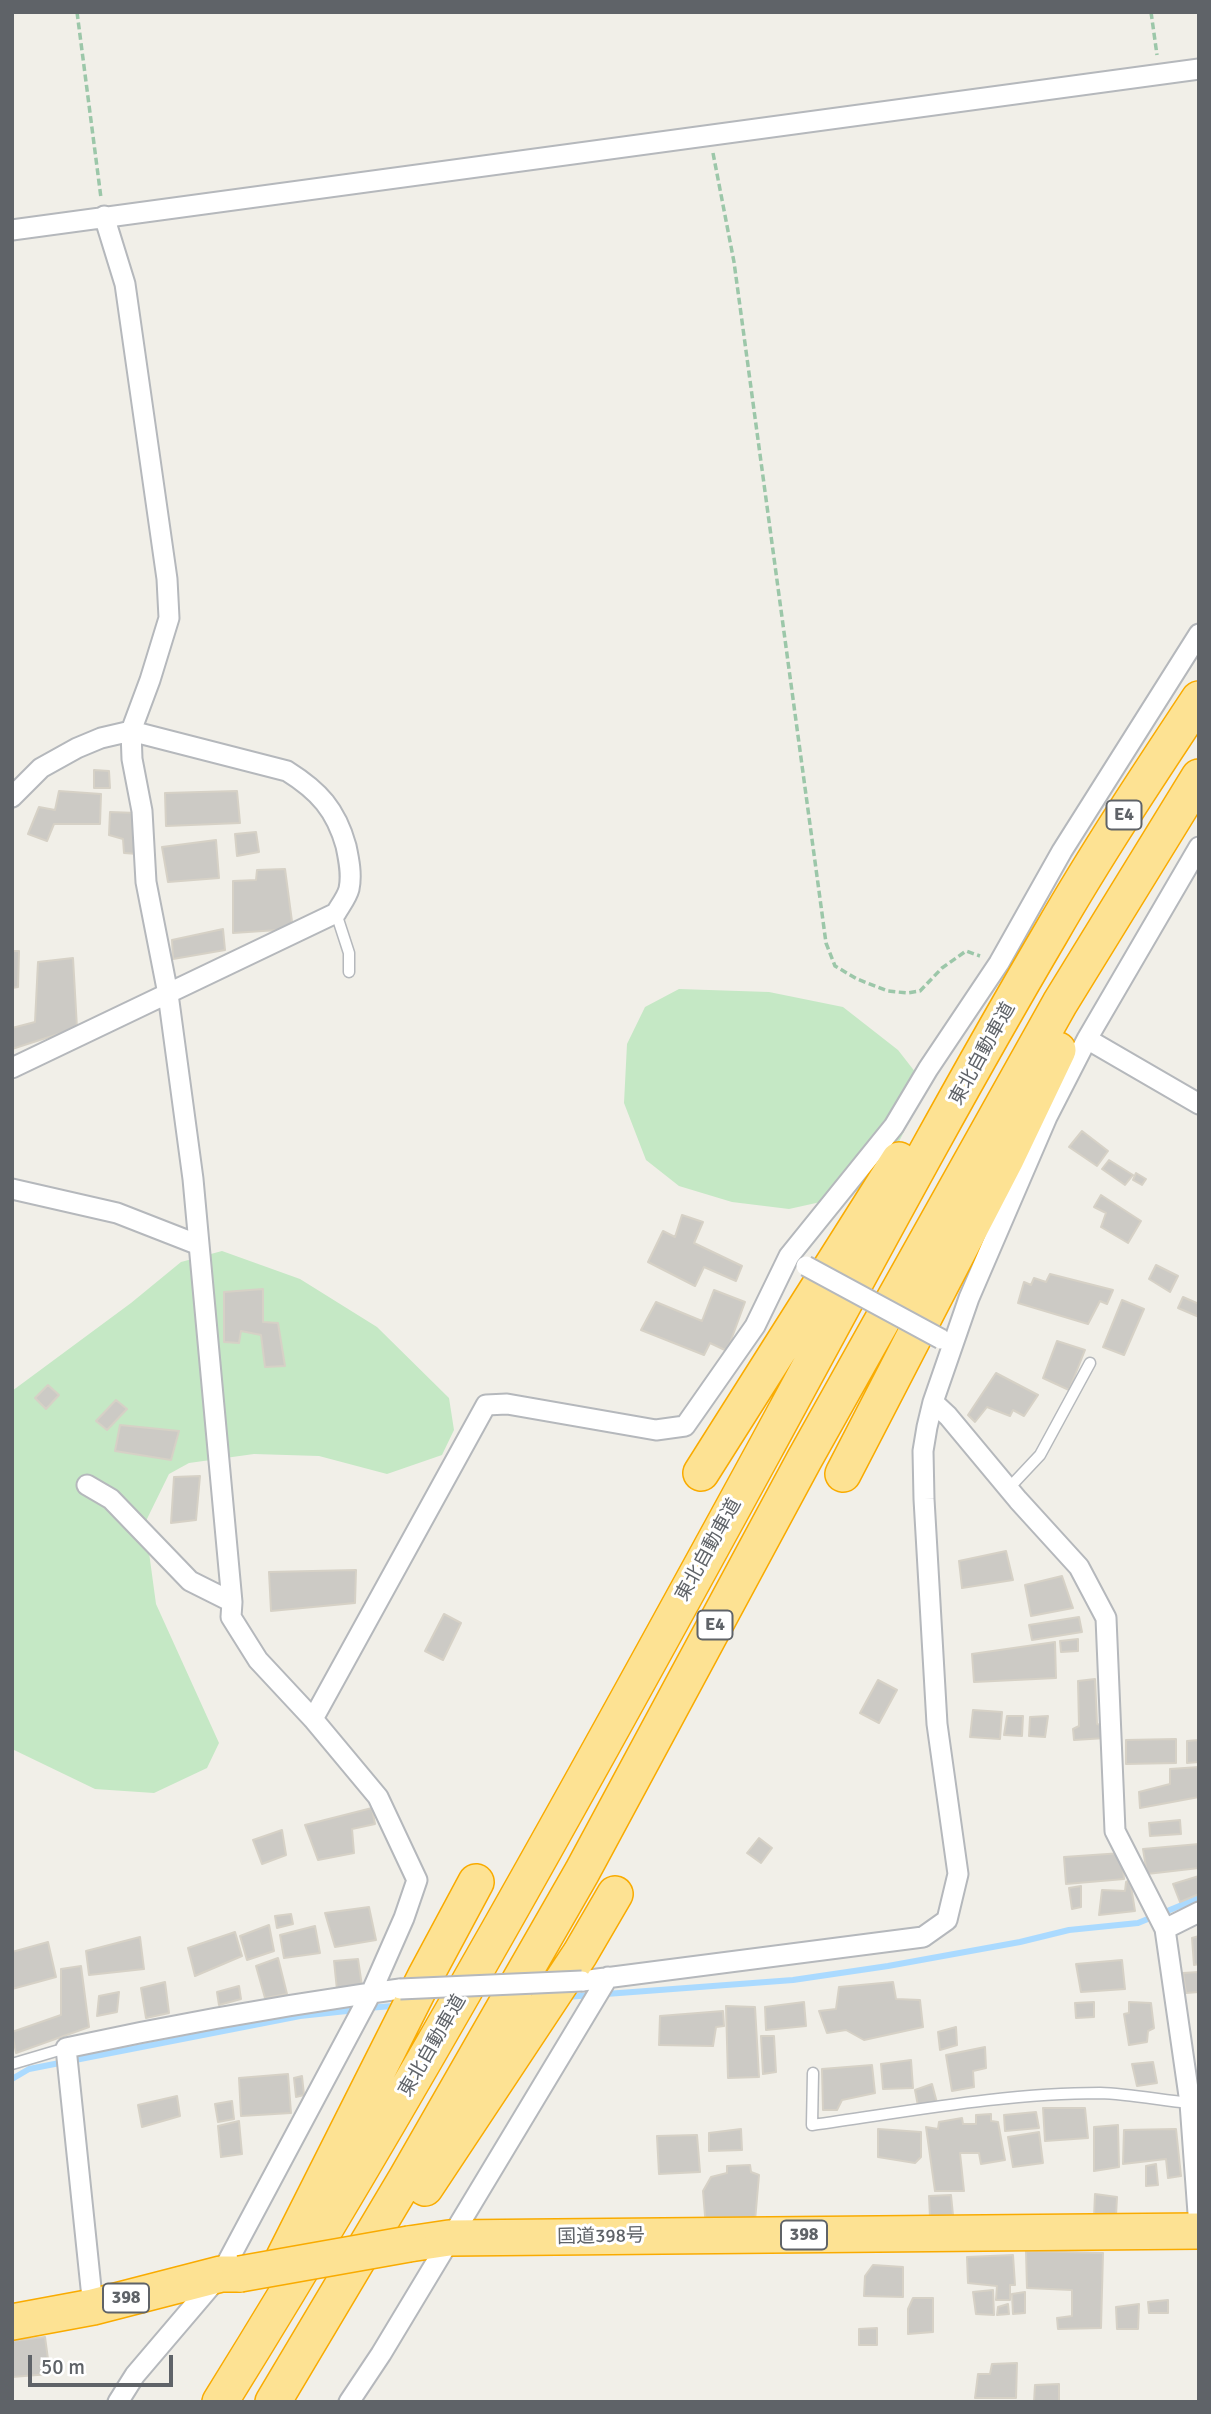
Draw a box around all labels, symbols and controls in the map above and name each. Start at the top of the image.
road number: E4 [1106,800,1142,830]
street label: 東北自動車道 [945,999,1021,1109]
street label: 東北自動車道 [671,1495,747,1605]
road number: E4 [698,1610,732,1640]
street label: 東北自動車道 [395,1991,471,2101]
road number: 398 [781,2220,827,2250]
street label: 国道398号 [557,2225,645,2249]
road number: 398 [103,2284,149,2312]
scale bar [32,2340,177,2384]
text: 50 m [41,2354,85,2380]

